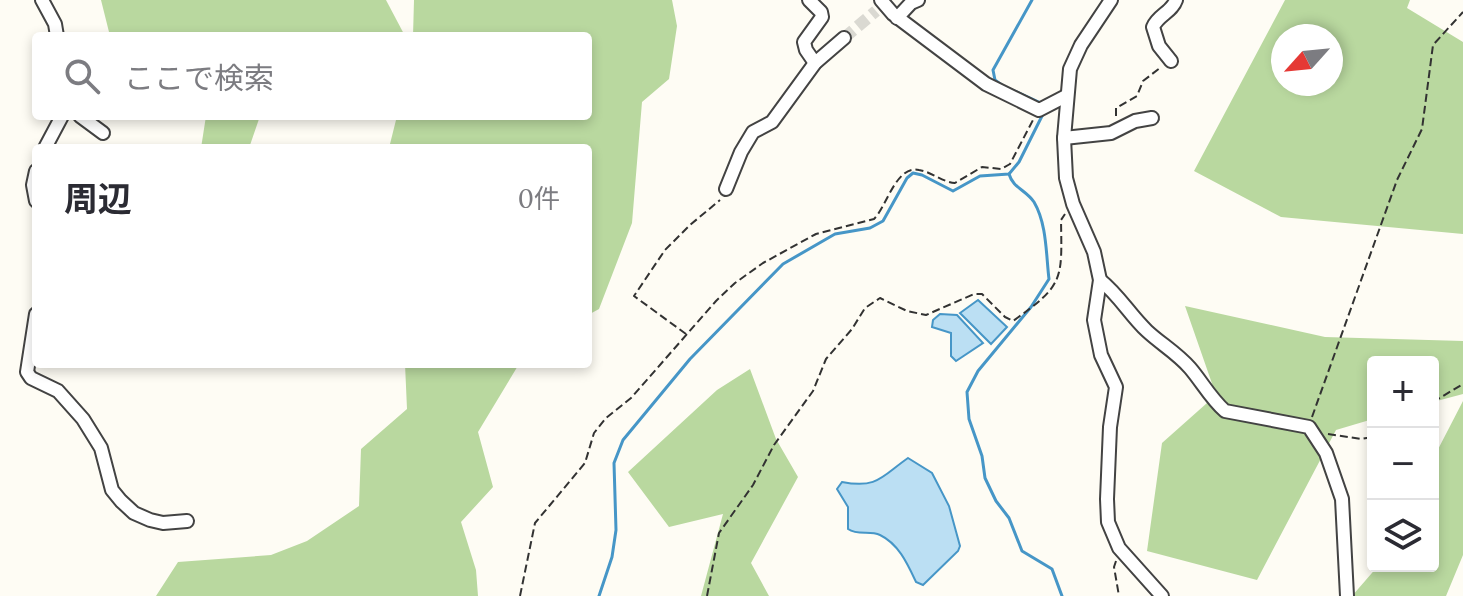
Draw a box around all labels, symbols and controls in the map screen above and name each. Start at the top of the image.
north arrow [1271,24,1343,96]
search box [32,32,592,120]
icon: search [60,54,104,98]
text: ここで検索 [124,59,274,97]
text: 周辺 [64,177,132,220]
text: 0件 [518,182,560,215]
map controls [1367,356,1439,572]
button: + [1367,356,1439,428]
button: − [1367,428,1439,500]
button: layers [1367,500,1439,572]

